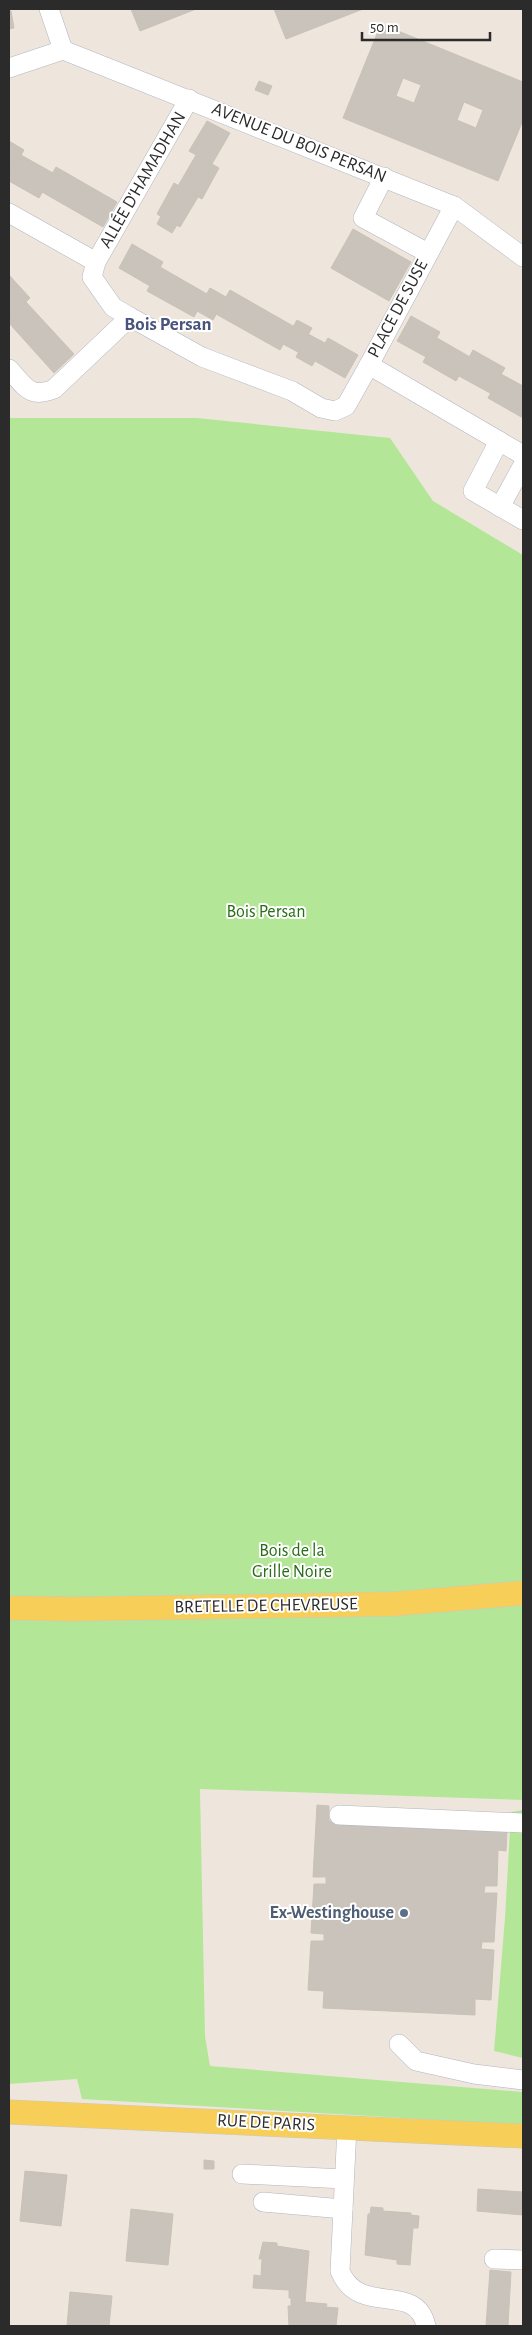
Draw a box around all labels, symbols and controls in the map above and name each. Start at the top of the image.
scale bar [362,10,490,42]
text: 50 m [370,20,399,35]
street label: AVENUE DU BOIS PERSAN [209,100,389,186]
street label: ALLÉE D'HAMADHAN [94,107,189,251]
street label: PLACE DE SUSE [365,257,431,361]
district label: Bois Persan [124,315,212,334]
park label: Bois Persan [226,903,306,921]
park label: Bois de la Grille Noire [252,1542,332,1581]
street label: BRETELLE DE CHEVREUSE [174,1595,358,1617]
place label: Ex-Westinghouse [270,1904,394,1922]
marker: Ex-Westinghouse [398,1907,410,1919]
street label: RUE DE PARIS [217,2111,315,2135]

